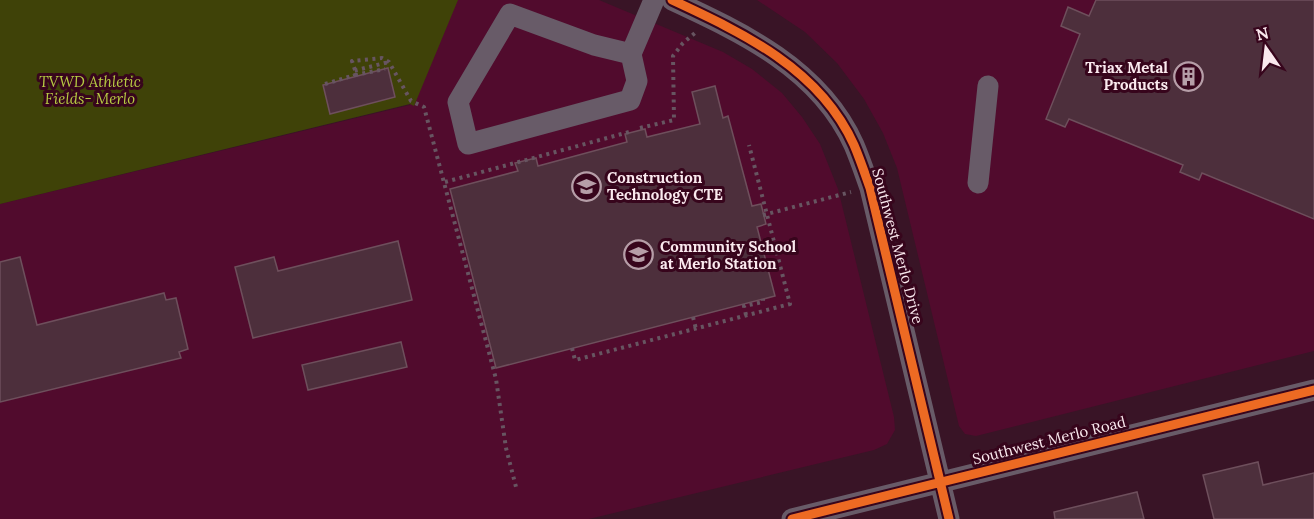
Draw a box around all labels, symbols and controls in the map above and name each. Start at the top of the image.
north arrow [1236,18,1296,78]
text: N [1254,22,1271,45]
place label: Triax Metal Products [1085,58,1168,94]
building icon: Triax Metal Products [1173,60,1205,92]
park label: TVWD Athletic Fields- Merlo [39,72,141,108]
street label: Southwest Merlo Drive [868,166,928,326]
place label: Construction Technology CTE [607,168,723,204]
school or university icon: Construction Technology CTE [570,170,602,202]
place label: Community School at Merlo Station [660,237,796,273]
school or university icon: Community School at Merlo Station [623,239,655,271]
street label: Southwest Merlo Road [970,412,1128,468]

